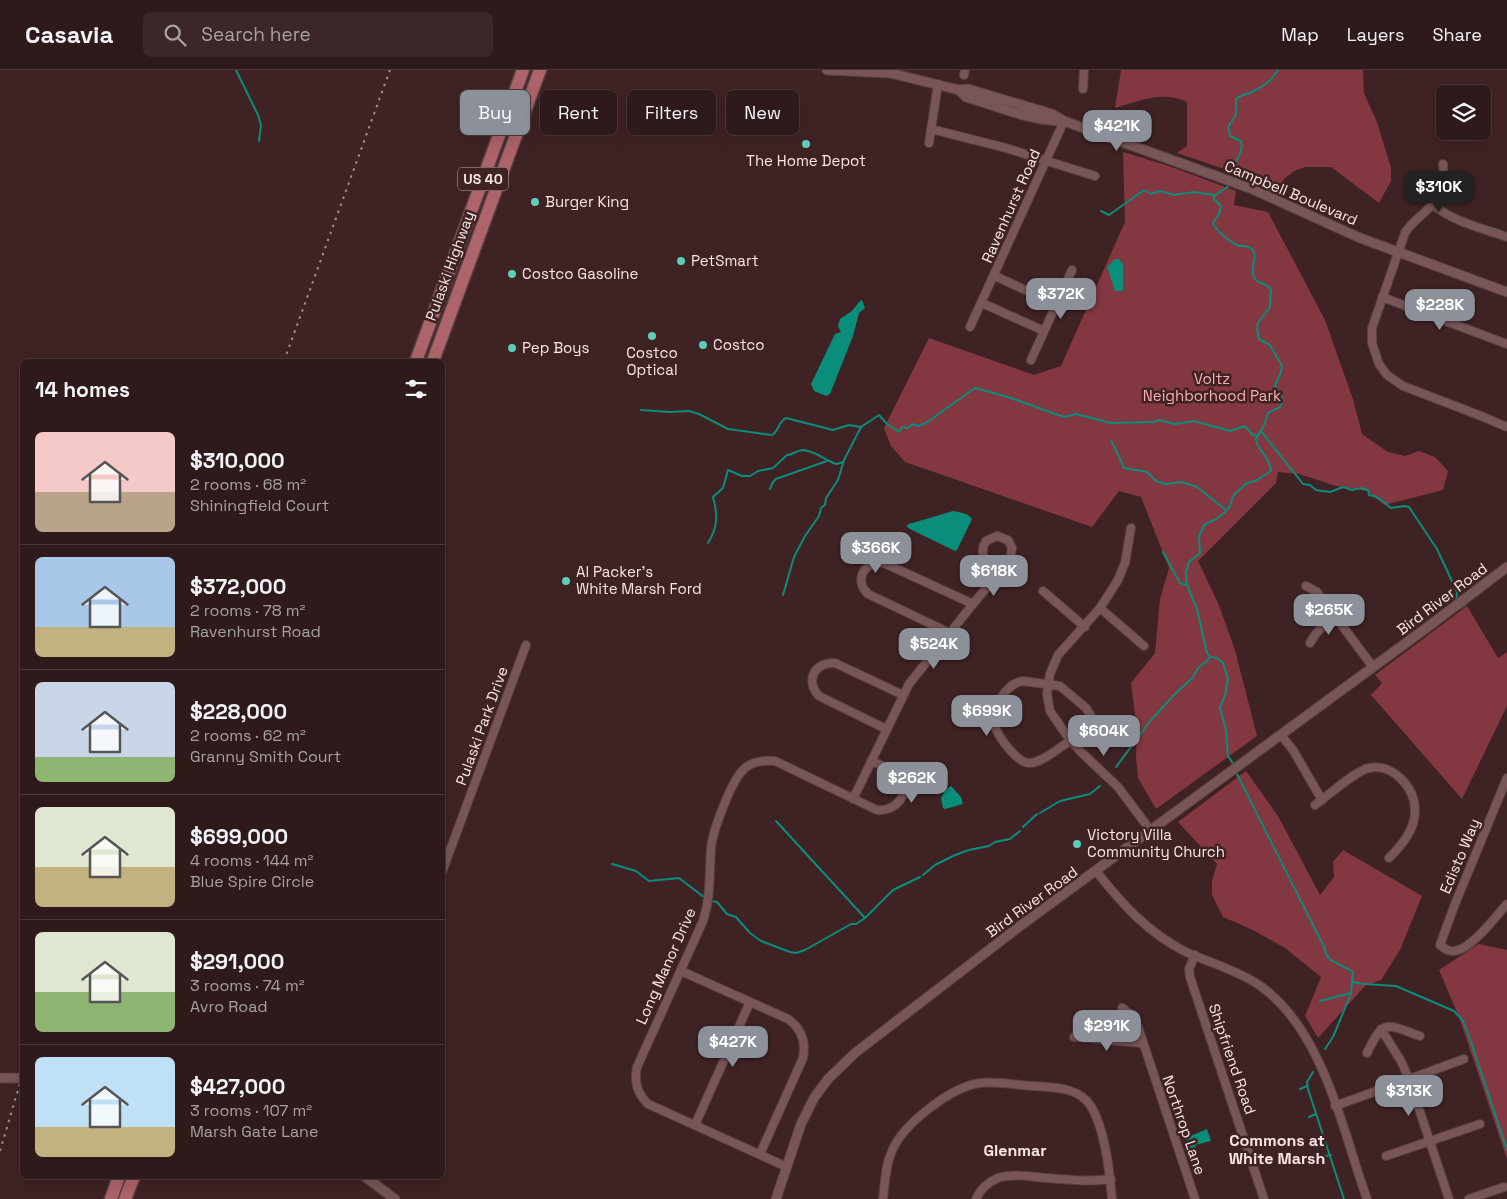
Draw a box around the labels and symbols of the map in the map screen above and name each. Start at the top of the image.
pin: $421K [1082,109,1152,152]
marker: The Home Depot [800,138,812,150]
street label: Ravenhurst Road [977,146,1044,266]
place label: The Home Depot [746,151,866,170]
street label: Campbell Boulevard [1222,156,1361,229]
road number: US 40 [458,168,508,190]
pin: $310K [1404,170,1474,213]
place label: Burger King [545,192,629,211]
marker: Burger King [529,196,541,208]
street label: Pulaski Highway [421,208,478,323]
place label: PetSmart [691,251,759,270]
marker: PetSmart [675,255,687,267]
place label: Costco Gasoline [522,264,639,283]
marker: Costco Gasoline [506,268,518,280]
pin: $372K [1026,278,1096,320]
pin: $228K [1405,288,1475,331]
marker: Costco Optical [646,330,658,342]
place label: Costco [713,335,765,354]
place label: Pep Boys [522,338,590,357]
marker: Costco [697,339,709,351]
marker: Pep Boys [506,342,518,354]
place label: Costco Optical [626,343,678,379]
park label: Voltz Neighborhood Park [1143,369,1281,405]
pin: $366K [841,532,911,574]
pin: $618K [959,554,1029,597]
street label: Bird River Road [1393,558,1491,639]
place label: Al Packer's White Marsh Ford [576,562,702,598]
marker: Al Packer's White Marsh Ford [560,575,572,587]
pin: $265K [1294,594,1364,636]
pin: $524K [899,628,969,670]
street label: Pulaski Park Drive [451,664,512,788]
pin: $699K [952,694,1022,737]
pin: $604K [1069,714,1139,757]
pin: $262K [877,762,947,804]
street label: Edisto Way [1435,815,1484,896]
place label: Victory Villa Community Church [1087,825,1225,861]
marker: Victory Villa Community Church [1071,838,1083,850]
street label: Bird River Road [982,862,1081,941]
street label: Long Manor Drive [631,904,700,1027]
street label: Shipfriend Road [1205,1001,1260,1117]
pin: $291K [1072,1010,1142,1052]
pin: $427K [698,1026,768,1068]
street label: Northrop Lane [1159,1073,1210,1177]
pin: $313K [1374,1074,1444,1117]
district label: Commons at White Marsh [1229,1130,1325,1169]
district label: Glenmar [983,1140,1047,1161]

